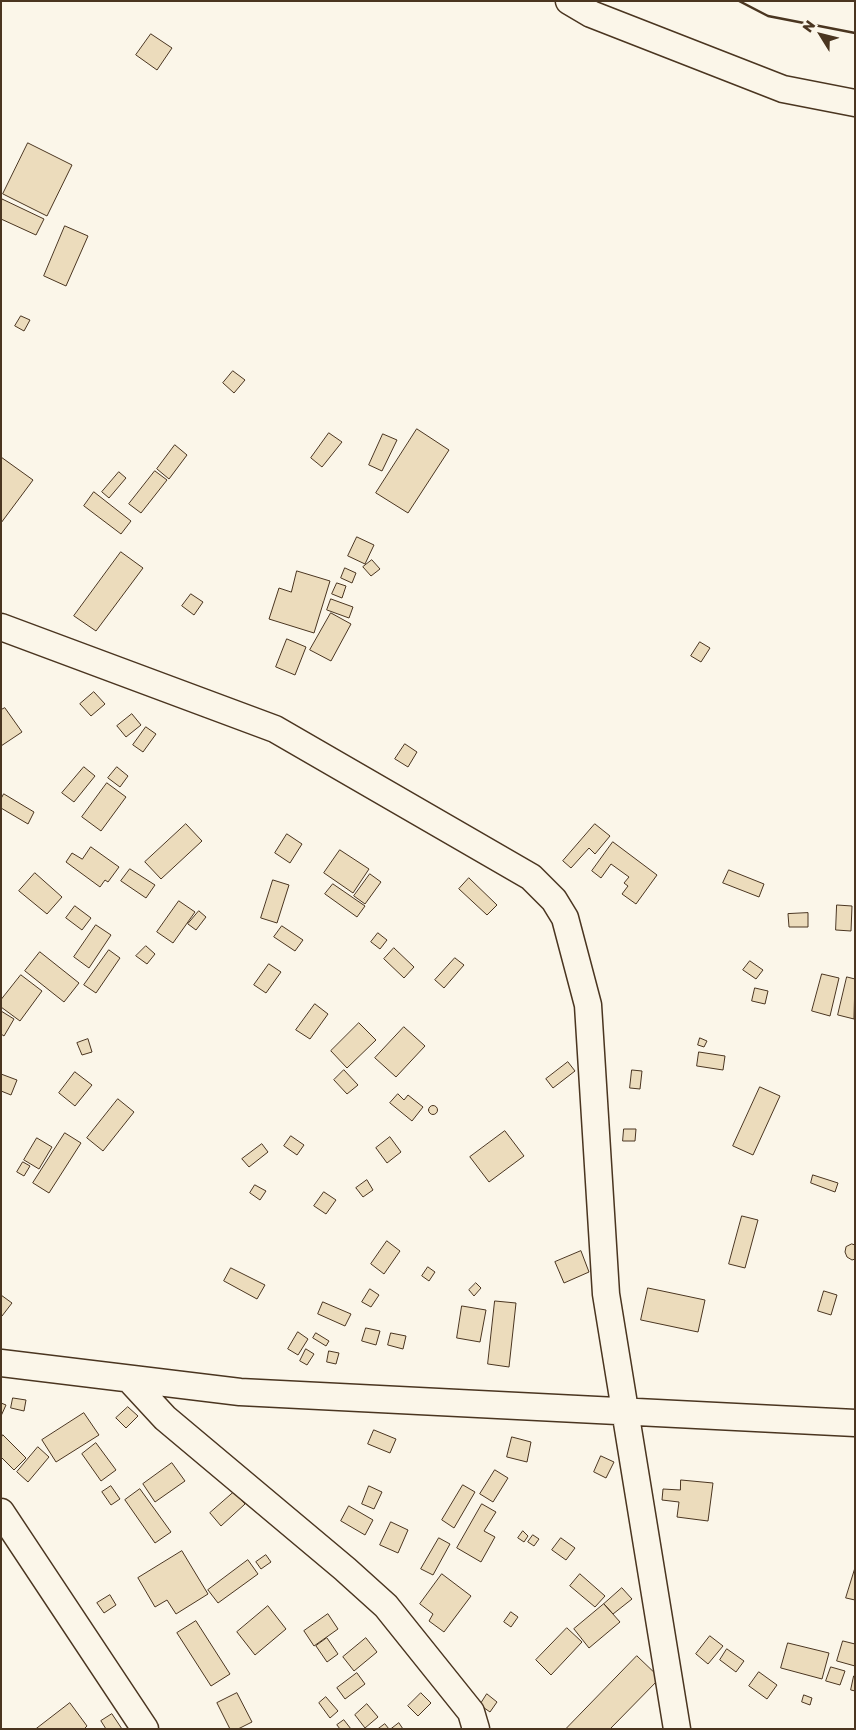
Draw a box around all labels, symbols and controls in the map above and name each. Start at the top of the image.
north arrow [796,10,846,60]
text: N [798,17,818,35]

